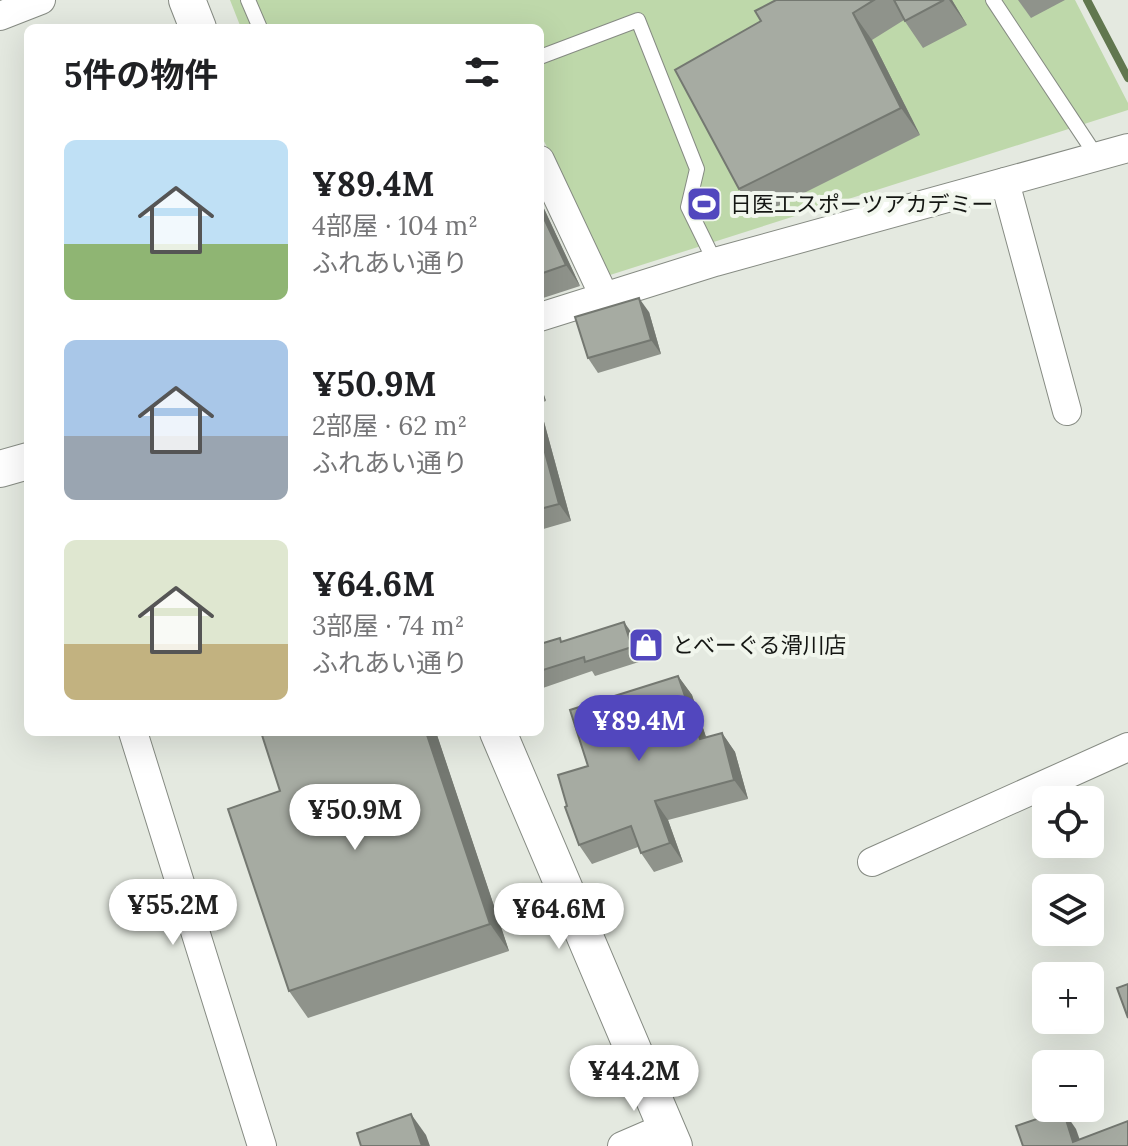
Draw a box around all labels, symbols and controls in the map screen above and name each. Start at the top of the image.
icon: filters [460,50,504,94]
text: 5件の物件 [64,53,218,96]
text: ¥89.4M [312,162,435,205]
icon: home [128,172,224,268]
sports icon: 日医工スポーツアカデミー [685,185,723,223]
place label: 日医工スポーツアカデミー [730,190,994,218]
text: 4部屋 · 104 m² [312,209,478,242]
text: ふれあい通り [312,246,468,279]
text: ¥50.9M [312,362,437,405]
icon: home [128,372,224,468]
text: 2部屋 · 62 m² [312,409,467,442]
text: ふれあい通り [312,446,468,479]
text: ¥64.6M [312,562,435,605]
icon: home [128,572,224,668]
text: 3部屋 · 74 m² [312,609,464,642]
shop icon: とべーぐる滑川店 [627,626,665,664]
place label: とべーぐる滑川店 [672,631,846,659]
text: ふれあい通り [312,646,468,679]
pin: ¥89.4M [574,695,704,763]
text: ¥89.4M [592,704,686,737]
pin: ¥50.9M [290,784,420,852]
map controls [1032,786,1104,1122]
button: locate [1032,786,1104,858]
text: ¥50.9M [307,793,403,826]
button: layers [1032,874,1104,946]
pin: ¥55.2M [108,879,238,947]
pin: ¥64.6M [494,883,624,951]
text: ¥55.2M [127,888,219,921]
text: ¥64.6M [512,892,606,925]
button: + [1032,962,1104,1034]
pin: ¥44.2M [569,1045,699,1113]
button: − [1032,1050,1104,1122]
text: ¥44.2M [588,1054,680,1087]

